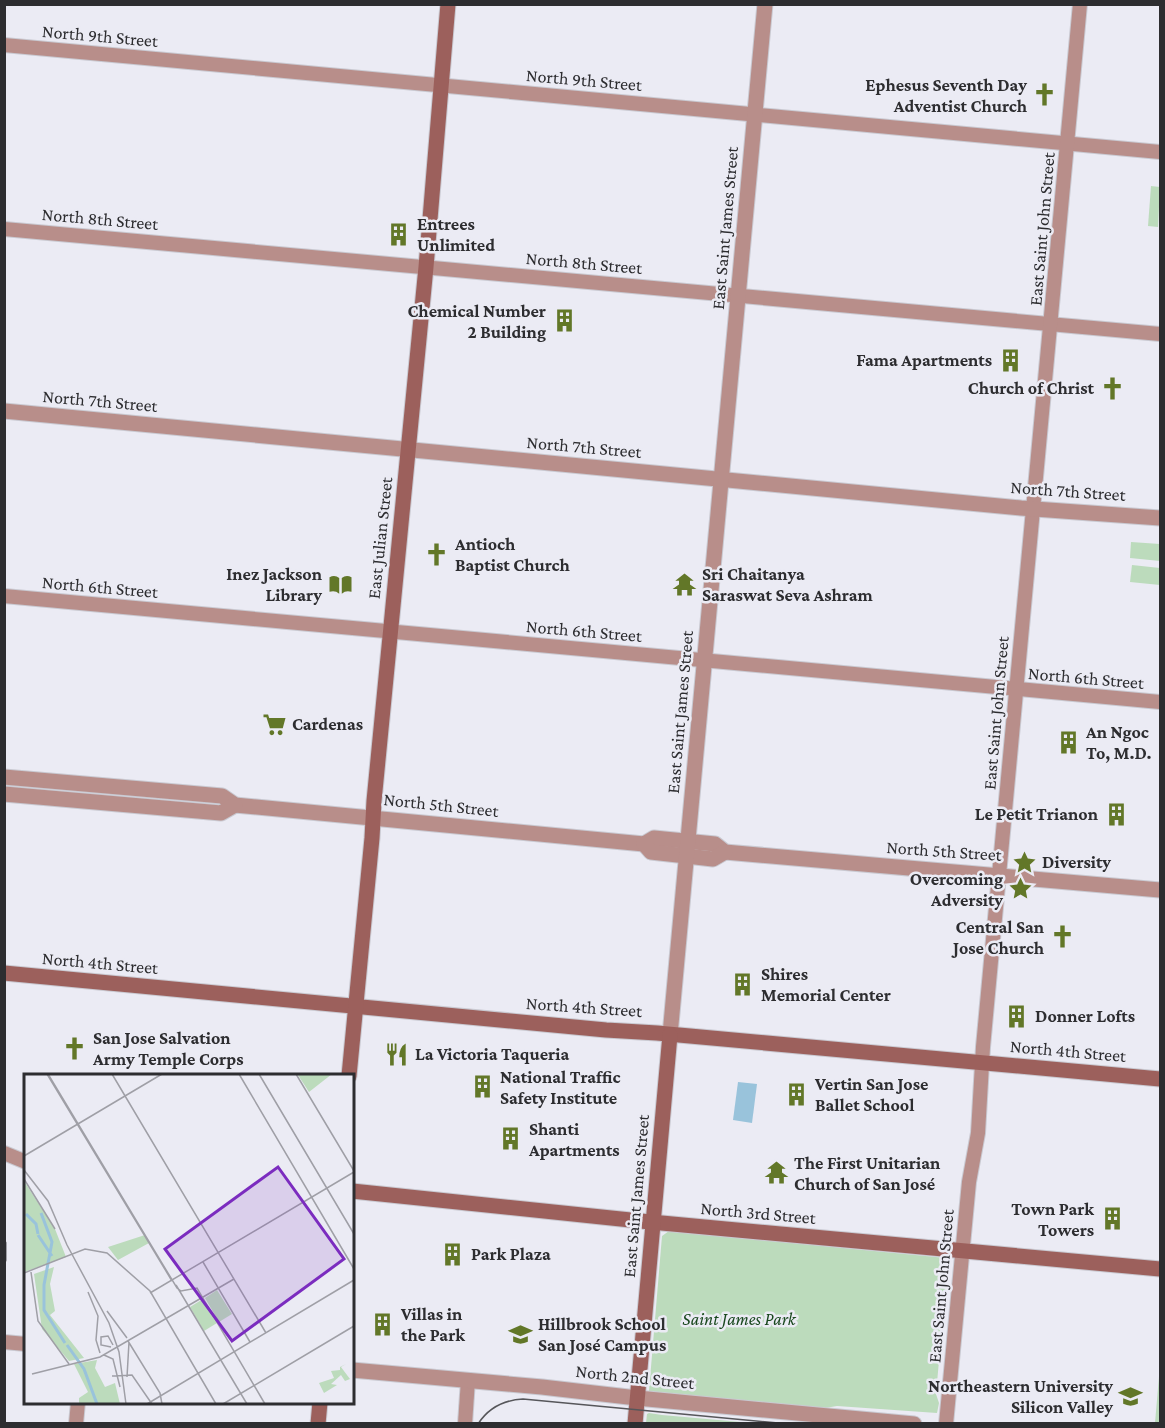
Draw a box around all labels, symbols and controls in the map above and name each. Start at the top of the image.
street label: North 9th Street [41,21,160,51]
street label: North 9th Street [525,65,644,95]
place label: Ephesus Seventh Day Adventist Church [865,75,1028,116]
church icon: Ephesus Seventh Day Adventist Church [1032,82,1058,108]
street label: East Saint James Street [708,145,742,310]
street label: East Saint John Street [1025,150,1059,307]
street label: North 8th Street [41,204,160,234]
place label: Entrees Unlimited [417,214,495,255]
building icon: Entrees Unlimited [386,221,412,247]
street label: North 8th Street [525,248,644,278]
place label: Chemical Number 2 Building [407,301,546,342]
building icon: Chemical Number 2 Building [551,308,577,334]
building icon: Fama Apartments [997,347,1023,373]
place label: Fama Apartments [856,350,992,370]
church icon: Church of Christ [1099,375,1125,401]
place label: Church of Christ [968,378,1095,398]
street label: North 7th Street [42,386,159,416]
street label: North 7th Street [526,432,643,462]
street label: East Julian Street [364,475,396,600]
street label: North 7th Street [1010,477,1127,505]
place label: Antioch Baptist Church [454,534,570,575]
church icon: Antioch Baptist Church [424,541,450,567]
place label: Inez Jackson Library [226,564,323,605]
place label: Sri Chaitanya Saraswat Seva Ashram [702,564,873,605]
library icon: Inez Jackson Library [327,571,353,597]
temple icon: Sri Chaitanya Saraswat Seva Ashram [671,571,697,597]
street label: North 6th Street [41,572,160,602]
street label: North 6th Street [525,616,644,646]
street label: East Saint James Street [663,629,697,794]
street label: East Saint John Street [979,634,1013,791]
street label: North 6th Street [1027,663,1146,693]
supermarket icon: Cardenas [261,711,287,737]
place label: Cardenas [292,714,363,734]
place label: An Ngoc To, M.D. [1085,722,1152,763]
building icon: An Ngoc To, M.D. [1055,729,1081,755]
street label: North 5th Street [382,789,501,821]
building icon: Le Petit Trianon [1103,801,1129,827]
place label: Le Petit Trianon [975,804,1099,824]
street label: North 5th Street [886,837,1003,865]
place icon: Diversity [1011,849,1037,875]
place label: Diversity [1042,852,1111,872]
place label: Overcoming Adversity [910,869,1003,910]
place icon: Overcoming Adversity [1008,876,1034,902]
place label: Central San Jose Church [951,917,1045,958]
church icon: Central San Jose Church [1049,924,1075,950]
street label: North 4th Street [41,948,160,978]
place label: Shires Memorial Center [761,964,891,1005]
building icon: Shires Memorial Center [730,971,756,997]
street label: North 4th Street [525,993,644,1021]
building icon: Donner Lofts [1004,1003,1030,1029]
place label: Donner Lofts [1035,1006,1135,1026]
place label: San Jose Salvation Army Temple Corps [92,1028,244,1069]
church icon: San Jose Salvation Army Temple Corps [62,1035,88,1061]
street label: North 4th Street [1009,1036,1128,1066]
restaurant icon: La Victoria Taqueria [384,1041,410,1067]
place label: La Victoria Taqueria [415,1044,569,1064]
place label: National Traffic Safety Institute [500,1067,620,1108]
inset map [24,1074,354,1404]
building icon: National Traffic Safety Institute [469,1074,495,1100]
place label: Vertin San Jose Ballet School [814,1074,928,1115]
building icon: Vertin San Jose Ballet School [784,1081,810,1107]
street label: East Saint James Street [619,1113,653,1278]
place label: Shanti Apartments [528,1119,620,1160]
building icon: Shanti Apartments [498,1126,524,1152]
place label: The First Unitarian Church of San José [794,1153,941,1194]
temple icon: The First Unitarian Church of San José [763,1160,789,1186]
street label: North 3rd Street [700,1198,817,1228]
place label: Town Park Towers [1011,1199,1094,1240]
building icon: Town Park Towers [1099,1206,1125,1232]
street label: East Saint John Street [924,1207,958,1364]
building icon: Park Plaza [440,1241,466,1267]
place label: Park Plaza [471,1244,551,1264]
place label: Villas in the Park [400,1304,465,1345]
park label: Saint James Park [682,1309,797,1329]
building icon: Villas in the Park [370,1311,396,1337]
place label: Hillbrook School San José Campus [538,1314,666,1355]
school or university icon: Hillbrook School San José Campus [507,1321,533,1347]
street label: North 2nd Street [575,1361,696,1393]
place label: Northeastern University Silicon Valley [928,1376,1113,1417]
school or university icon: Northeastern University Silicon Valley [1118,1383,1144,1409]

